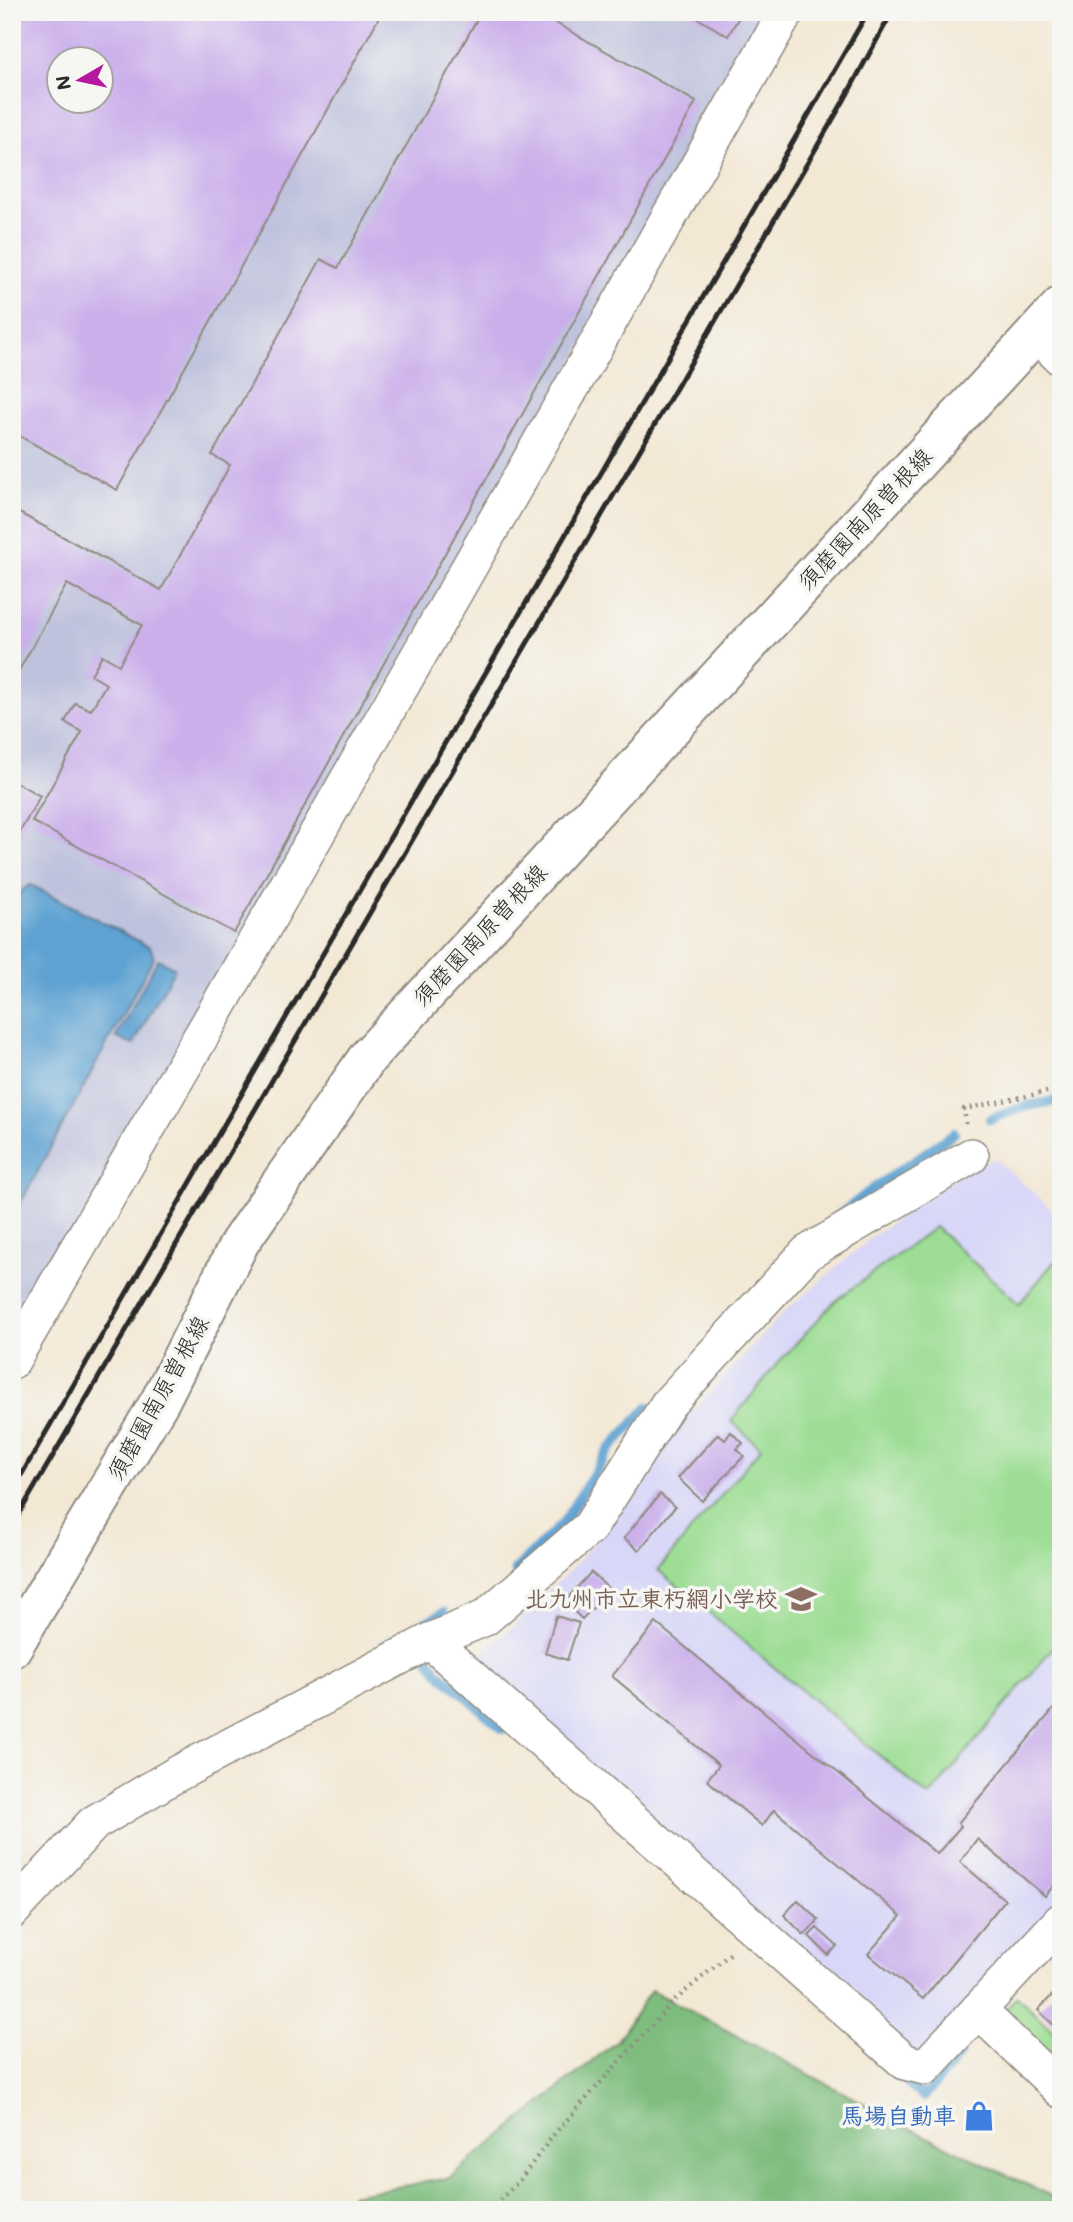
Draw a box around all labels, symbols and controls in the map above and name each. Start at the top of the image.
north arrow [46,46,116,116]
text: N [49,74,76,92]
street label: 須磨園南原曽根線 [791,441,938,596]
street label: 須磨園南原曽根線 [406,857,553,1012]
street label: 須磨園南原曽根線 [99,1310,215,1485]
school or university icon: 北九州市立東朽網小学校 [784,1582,818,1616]
place label: 北九州市立東朽網小学校 [525,1583,778,1613]
shop icon: 馬場自動車 [962,2099,996,2133]
place label: 馬場自動車 [841,2100,956,2130]

